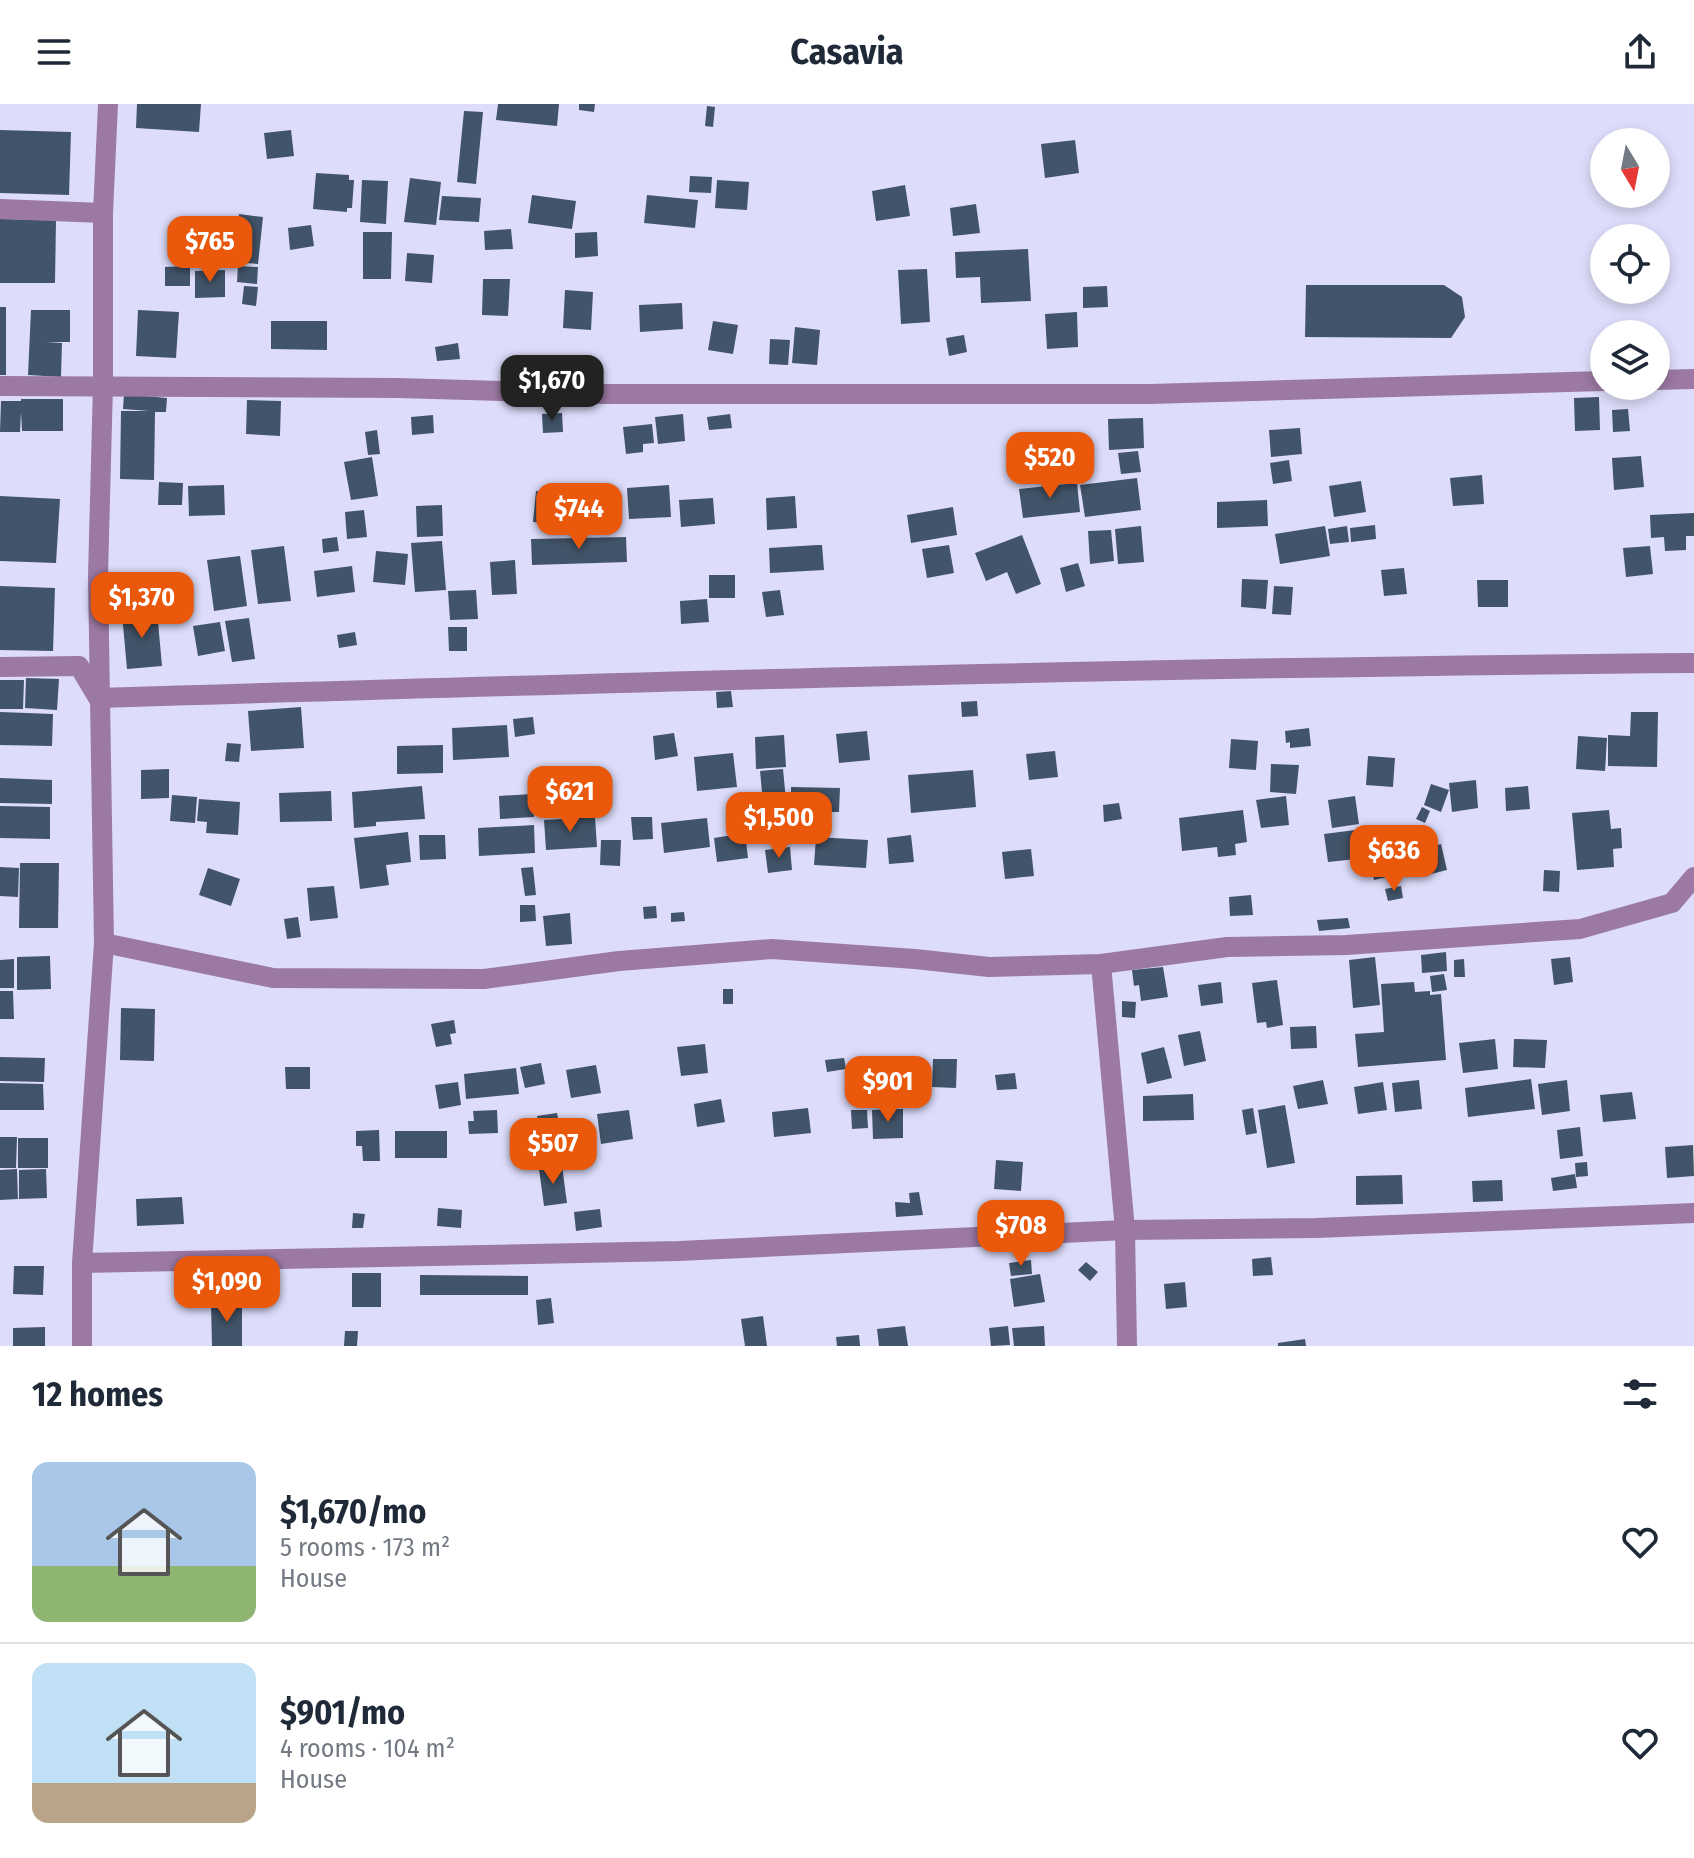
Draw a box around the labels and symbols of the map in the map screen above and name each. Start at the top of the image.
north arrow [1590,128,1670,208]
pin: $765 [163,216,257,284]
pin: $1,670 [487,355,617,423]
pin: $520 [1003,432,1097,500]
pin: $744 [532,483,626,551]
pin: $1,370 [77,572,207,640]
pin: $621 [523,766,617,834]
pin: $1,500 [714,792,844,860]
pin: $636 [1347,825,1441,893]
pin: $901 [841,1056,935,1124]
pin: $507 [506,1118,600,1186]
pin: $708 [974,1200,1068,1268]
pin: $1,090 [162,1256,292,1324]

